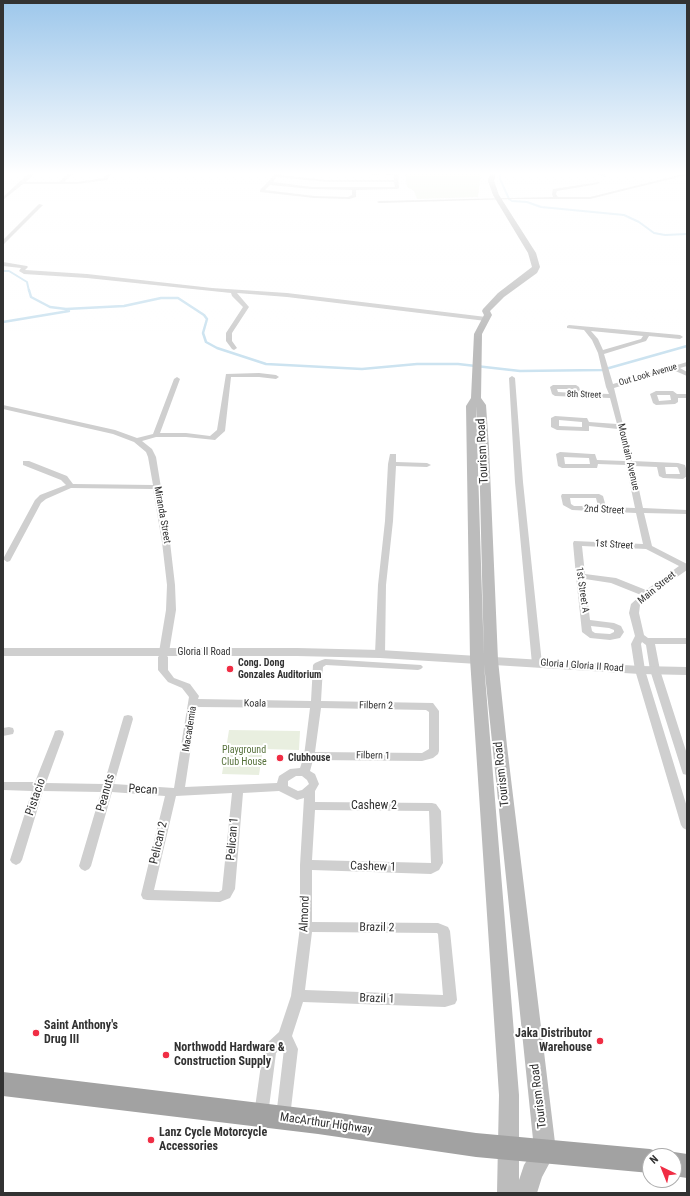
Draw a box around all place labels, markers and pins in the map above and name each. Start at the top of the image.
place label: Cong. Dong Gonzales Auditorium [238,657,322,680]
marker: Cong. Dong Gonzales Auditorium [225,664,235,674]
place label: Clubhouse [288,752,330,764]
marker: Clubhouse [275,753,285,763]
place label: Saint Anthony's Drug III [44,1019,118,1047]
place label: Jaka Distributor Warehouse [515,1027,592,1055]
marker: Saint Anthony's Drug III [31,1028,41,1038]
marker: Jaka Distributor Warehouse [595,1036,605,1046]
place label: Northwodd Hardware & Construction Supply [174,1041,285,1069]
marker: Northwodd Hardware & Construction Supply [161,1050,171,1060]
place label: Lanz Cycle Motorcycle Accessories [159,1126,267,1154]
marker: Lanz Cycle Motorcycle Accessories [146,1135,156,1145]

